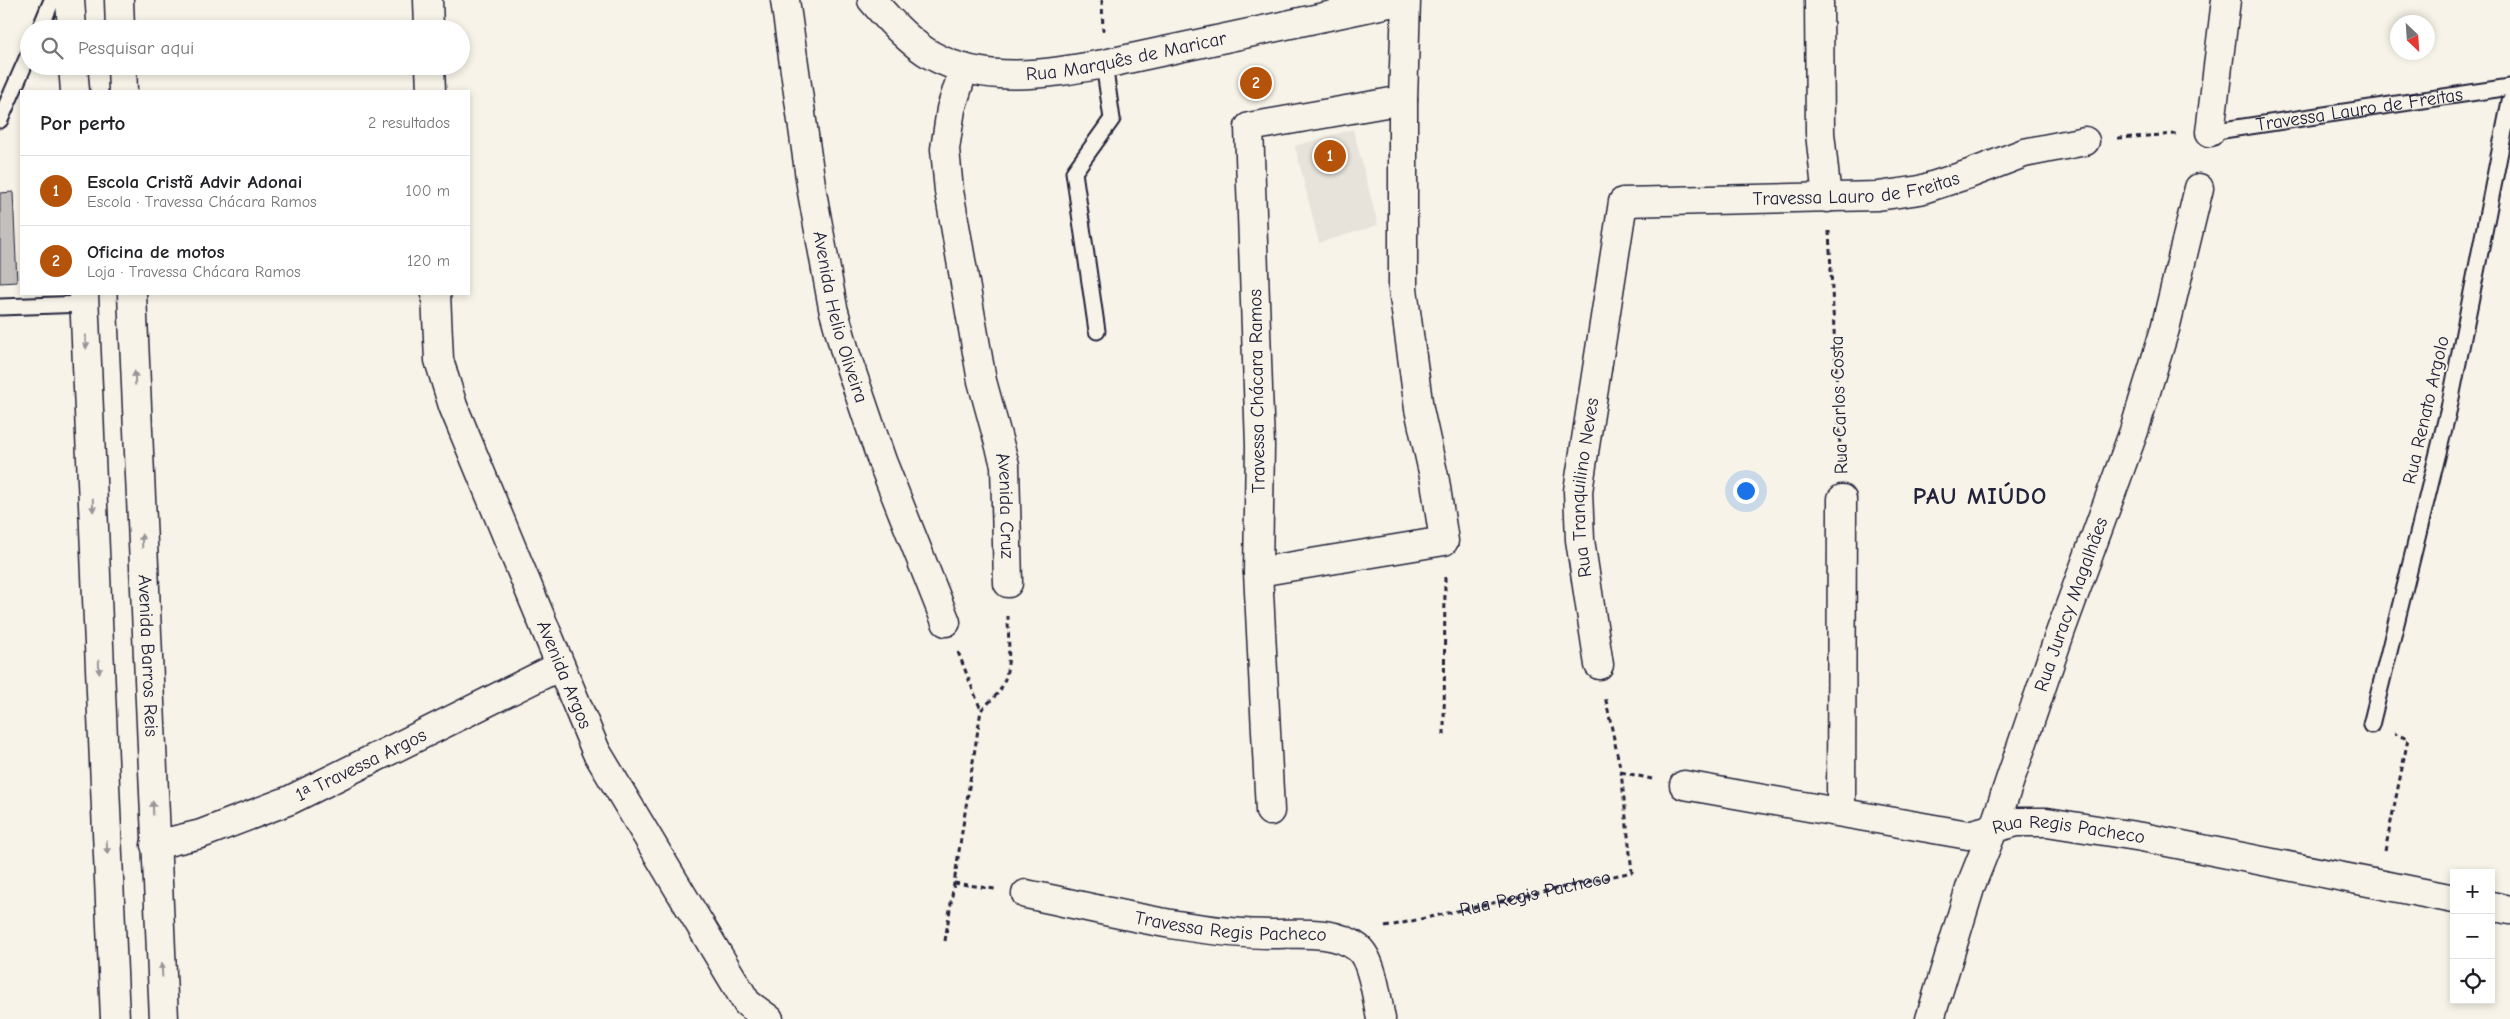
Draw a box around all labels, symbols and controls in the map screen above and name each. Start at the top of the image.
north arrow [2390,15,2435,60]
search box [20,20,470,75]
street label: Rua Marquês de Maricar [1025,27,1229,85]
icon: search [38,34,66,62]
text: Pesquisar aqui [78,37,194,59]
pin: 2 [1240,64,1272,102]
street label: Travessa Lauro de Freitas [2254,83,2464,136]
text: Por perto [40,111,125,135]
text: 2 resultados [368,114,450,132]
pin: 1 [1314,137,1346,175]
street label: Travessa Lauro de Freitas [1752,167,1962,210]
text: Escola Cristã Advir Adonai [87,171,302,193]
text: 1 [53,182,59,200]
text: 100 m [406,182,450,200]
text: Escola · Travessa Chácara Ramos [87,193,317,211]
street label: Avenida Helio Oliveira [808,229,872,406]
text: Oficina de motos [87,241,225,263]
text: 2 [52,252,60,270]
text: 120 m [407,252,450,270]
text: Loja · Travessa Chácara Ramos [87,263,301,281]
street label: Travessa Chácara Ramos [1244,289,1270,493]
street label: Rua Renato Argolo [2398,334,2454,486]
one-way arrow [82,335,90,351]
street label: Rua Carlos Costa [1826,335,1852,475]
one-way arrow [131,370,139,386]
street label: Rua Tranquilino Neves [1567,396,1603,579]
street label: Avenida Cruz [991,450,1018,559]
your location [1733,478,1759,504]
district label: PAU MIÚDO [1913,482,2047,510]
one-way arrow [89,497,97,513]
street label: Rua Juracy Magalhães [2030,514,2112,695]
one-way arrow [138,533,146,549]
street label: Avenida Barros Reis [133,574,163,737]
street label: Avenida Argos [532,617,597,732]
one-way arrow [96,659,104,675]
street label: 1ᵃ Travessa Argos [292,724,430,806]
one-way arrow [149,800,157,816]
street label: Rua Regis Pacheco [1990,811,2147,848]
one-way arrow [103,839,111,855]
street label: Rua Regis Pacheco [1458,866,1613,921]
map controls [2450,869,2495,1004]
button: + [2450,869,2495,914]
street label: Travessa Regis Pacheco [1133,907,1328,946]
button: − [2450,914,2495,959]
button: locate [2450,959,2495,1004]
one-way arrow [157,962,165,978]

